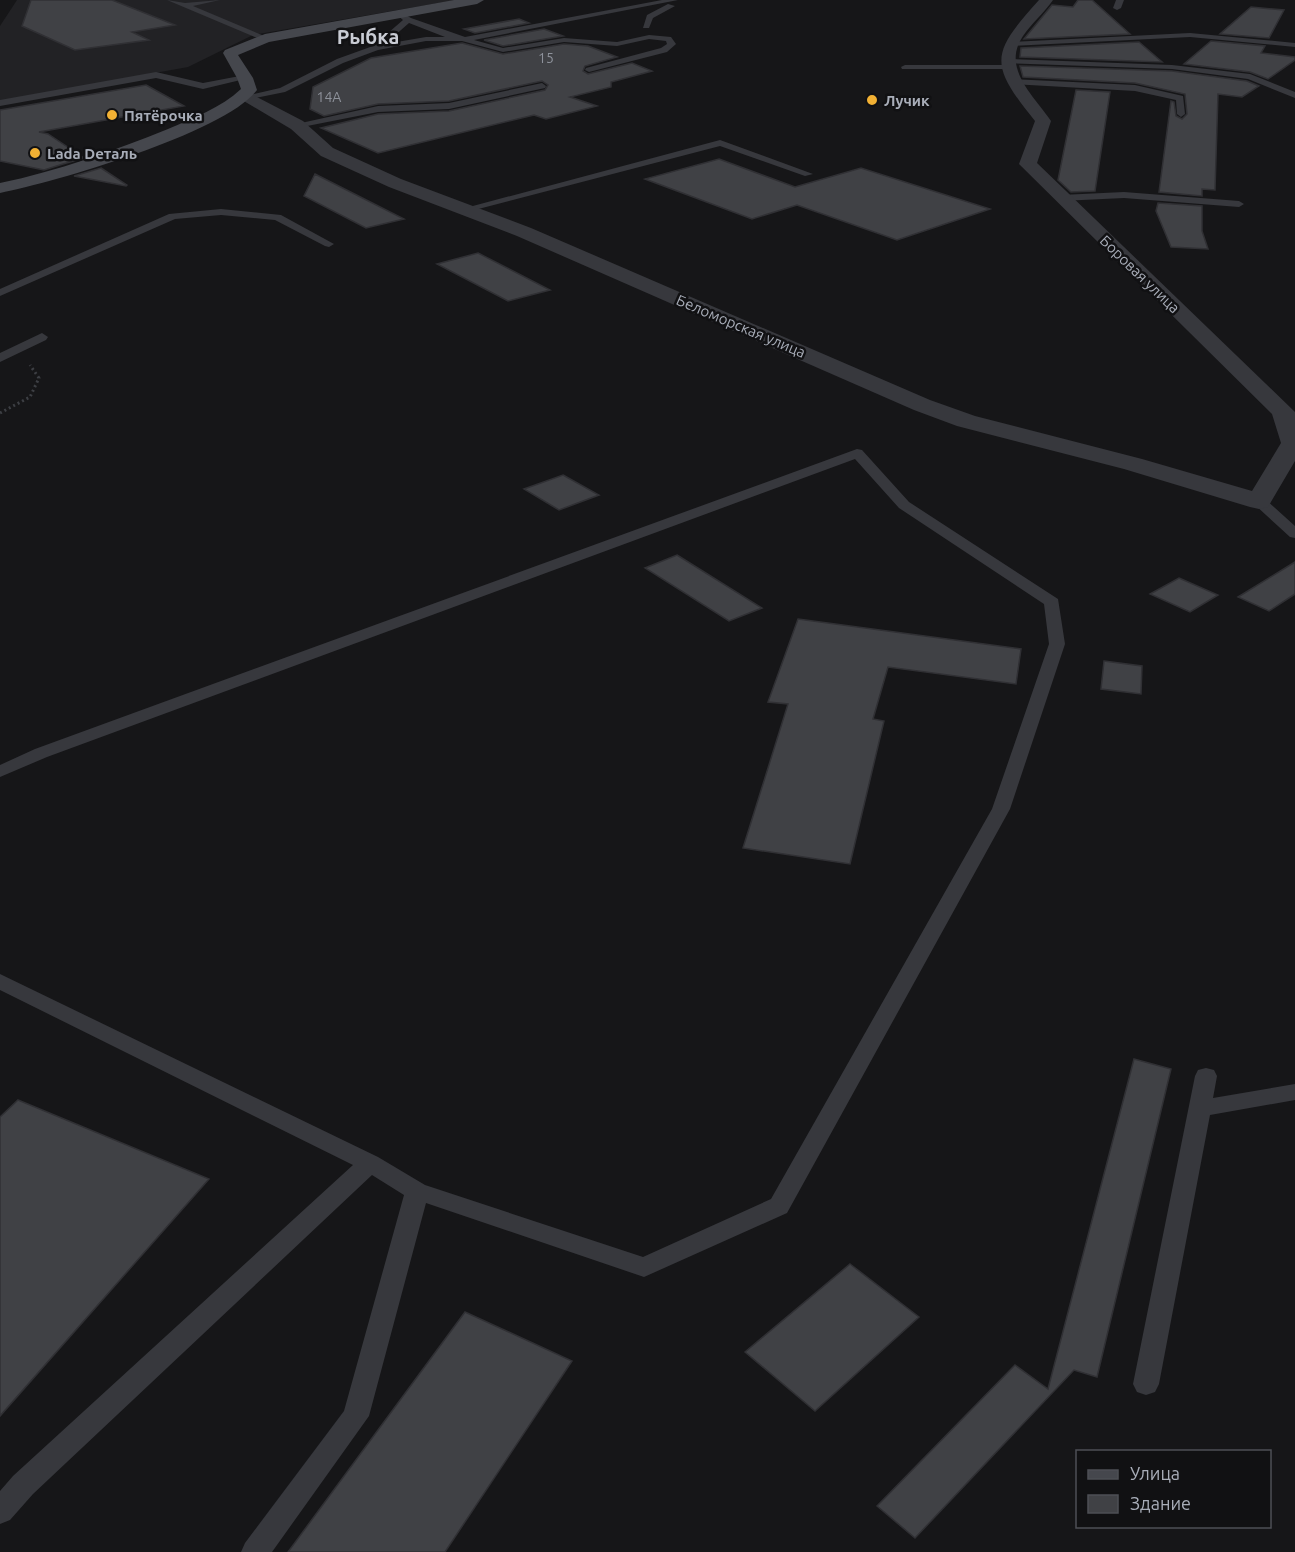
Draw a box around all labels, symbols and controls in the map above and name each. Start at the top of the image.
district label: Рыбка [337,25,399,48]
house number: 15 [538,50,554,66]
house number: 14А [317,89,341,105]
place label: Лучик [884,92,930,109]
marker: Лучик [865,93,879,107]
place label: Пятёрочка [124,107,203,124]
marker: Пятёрочка [105,108,119,122]
place label: Lada Dеталь [47,145,137,162]
marker: Lada Dеталь [28,146,42,160]
street label: Боровая улица [1097,232,1183,316]
street label: Беломорская улица [674,291,808,361]
legend [1076,1450,1271,1528]
text: Улица [1130,1463,1180,1483]
text: Здание [1130,1493,1191,1513]

